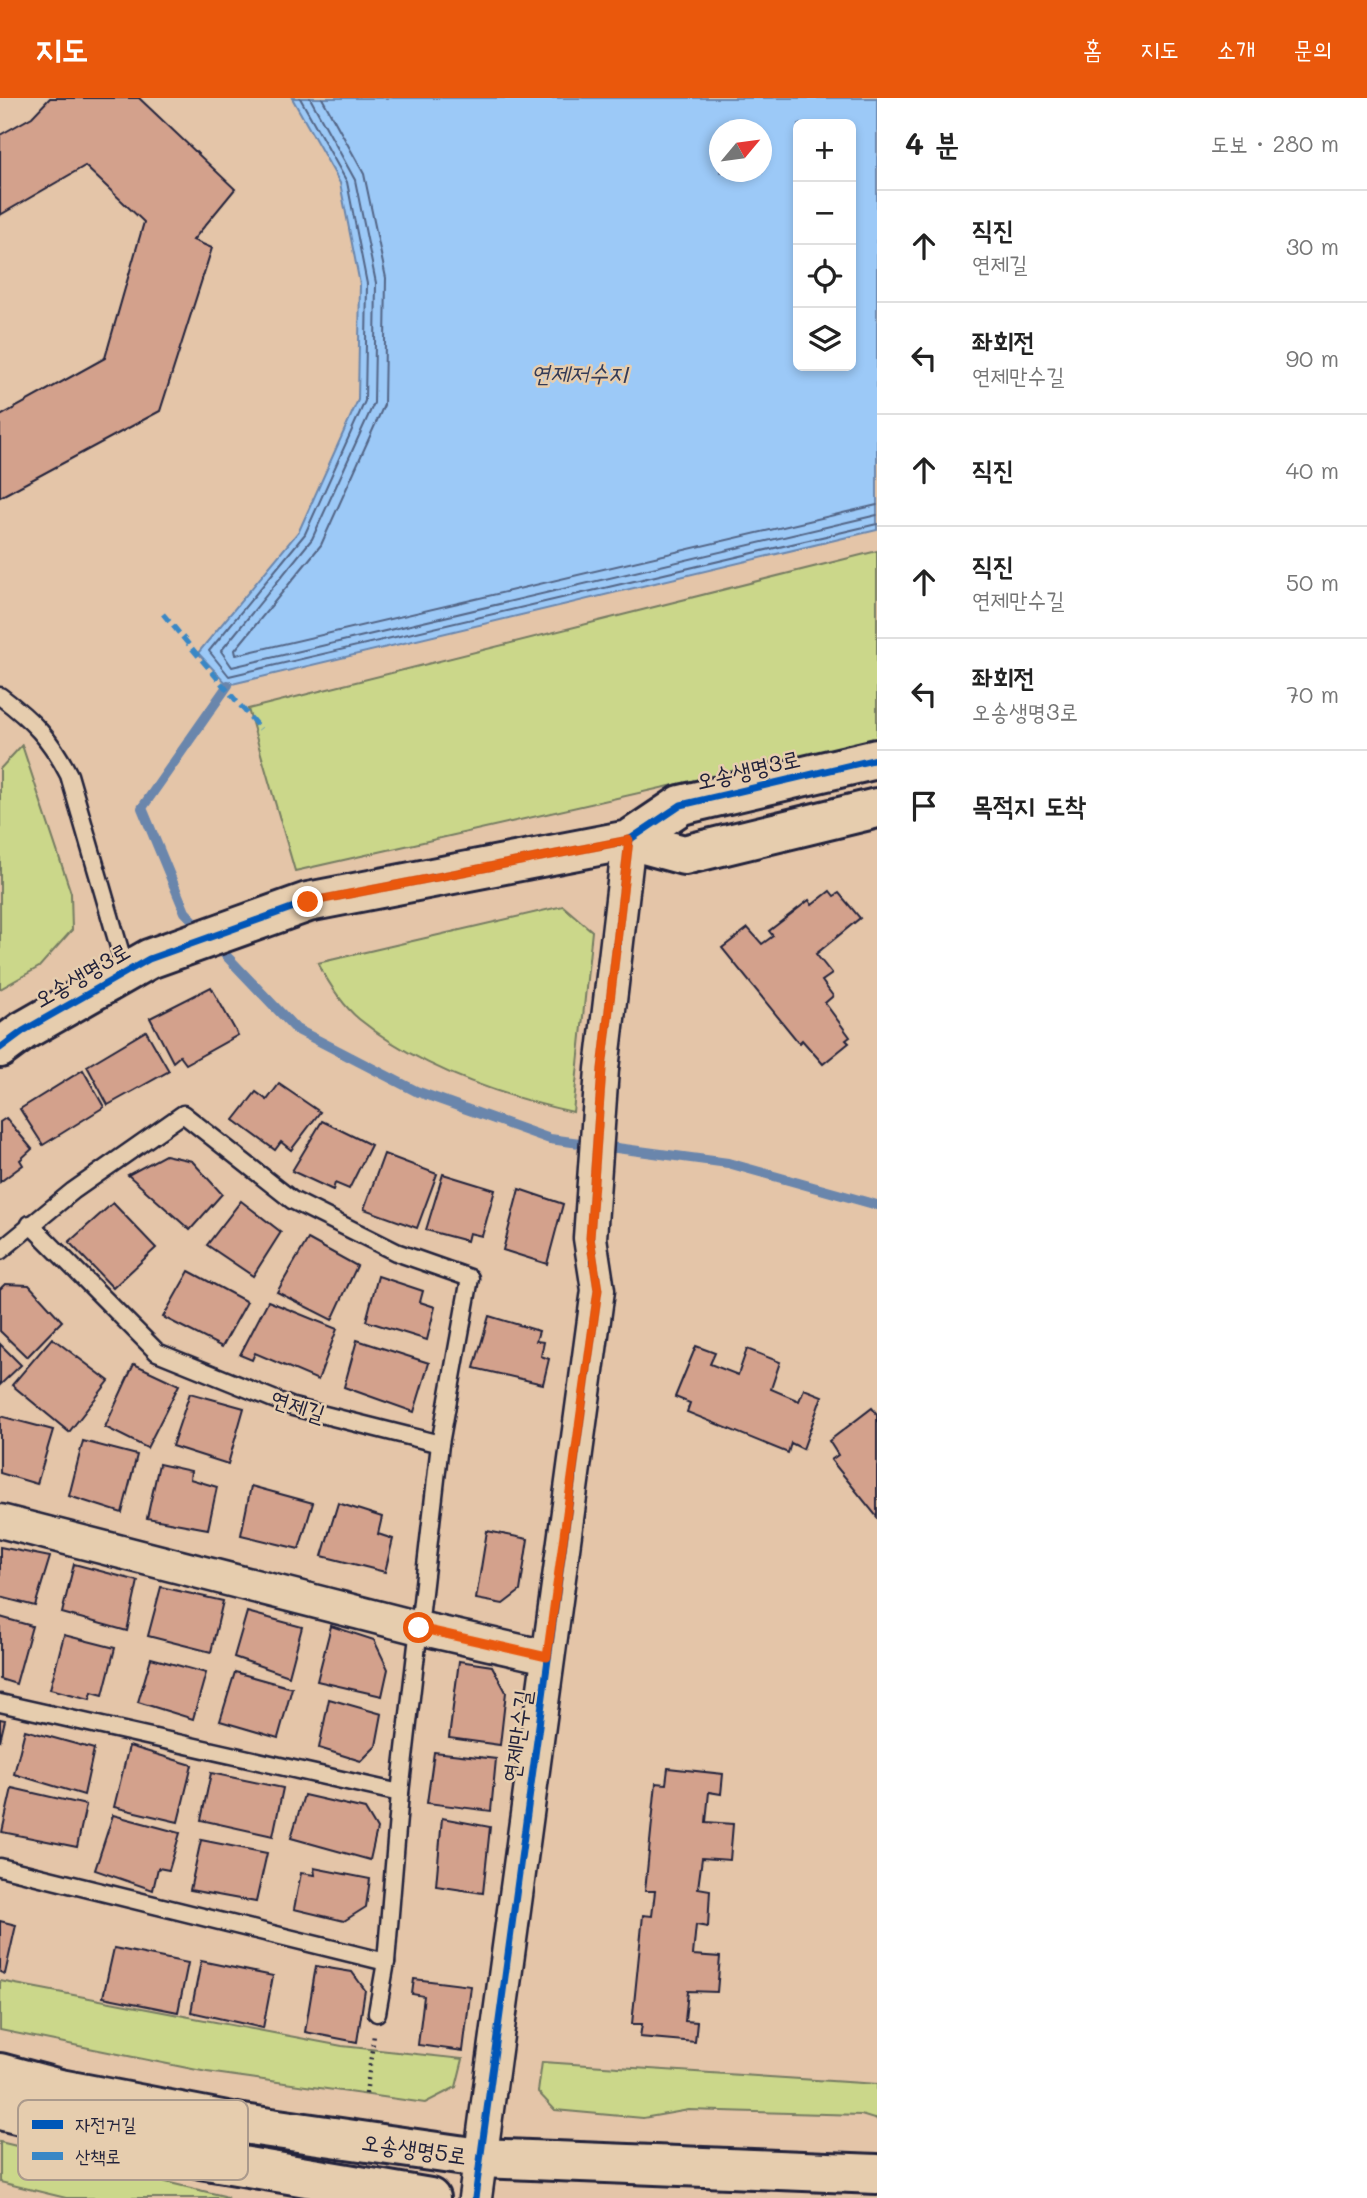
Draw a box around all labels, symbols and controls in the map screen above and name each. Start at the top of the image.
text: 지도 [35,26,88,69]
text: 홈 [1083,33,1102,64]
text: 지도 [1140,33,1179,64]
text: 소개 [1217,33,1255,64]
text: 문의 [1293,33,1332,64]
north arrow [709,119,772,182]
map controls [793,119,856,371]
button: + [793,119,856,182]
text: 4 분 [905,123,959,163]
text: 도보 · 280 m [1211,128,1339,158]
button: − [793,182,856,245]
text: 직진 [972,212,1014,246]
icon: ahead [905,227,943,265]
text: 30 m [1286,231,1339,261]
button: locate [793,245,856,308]
text: 연제길 [972,248,1028,278]
button: layers [793,308,856,371]
text: 좌회전 [972,324,1035,358]
icon: left [905,339,943,377]
text: 90 m [1286,343,1339,373]
water label: 연제저수지 [531,357,630,388]
text: 연제만수길 [972,360,1065,390]
icon: ahead [905,451,943,489]
text: 직진 [972,452,1014,486]
text: 40 m [1286,455,1339,485]
text: 직진 [972,548,1014,582]
icon: ahead [905,563,943,601]
text: 50 m [1286,567,1339,597]
text: 연제만수길 [972,584,1065,614]
text: 좌회전 [972,660,1035,694]
icon: left [905,675,943,713]
text: 70 m [1286,679,1339,709]
text: 오송생명3로 [972,696,1078,726]
street label: 오송생명3로 [693,742,803,796]
icon: arrive [905,787,943,825]
text: 목적지 도착 [972,788,1086,822]
route end [292,886,323,917]
street label: 오송생명3로 [28,935,135,1014]
street label: 연제길 [267,1382,329,1428]
route start [403,1612,434,1643]
street label: 연제만수길 [495,1688,537,1784]
legend [18,2100,248,2180]
text: 자전거길 [75,2111,136,2136]
street label: 오송생명5로 [360,2126,469,2170]
text: 산책로 [75,2143,121,2168]

